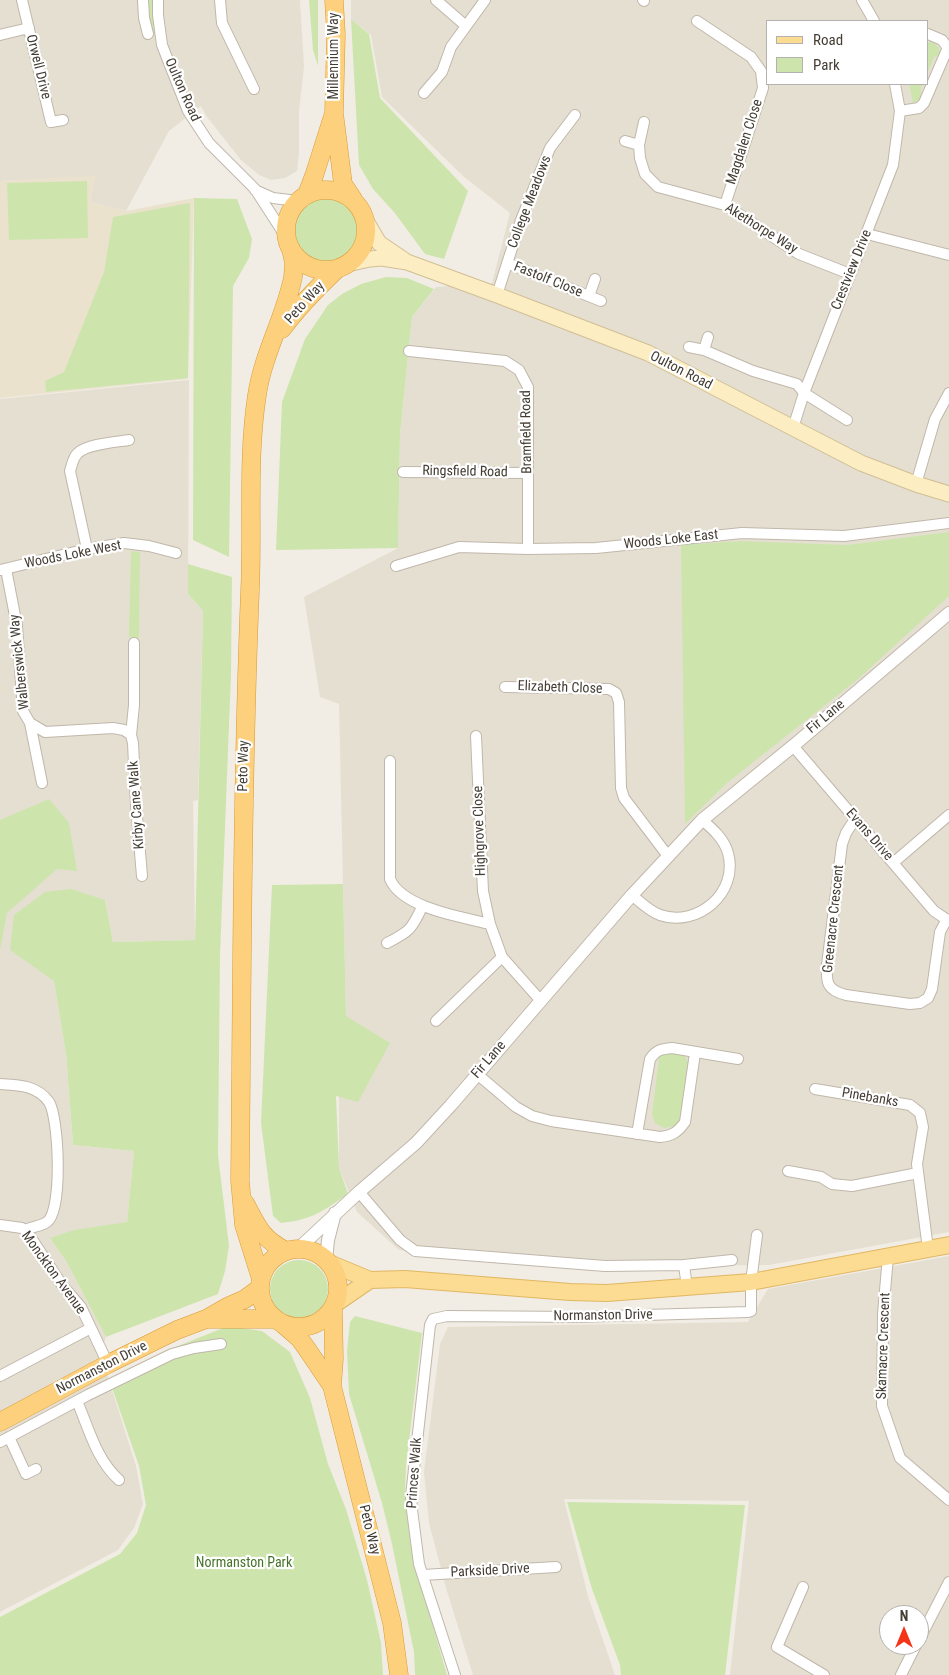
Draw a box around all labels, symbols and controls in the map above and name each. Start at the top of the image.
street label: Millennium Way [326,13,342,99]
legend [766,20,929,85]
text: Road [813,31,843,49]
street label: Orwell Drive [22,33,54,101]
street label: Oulton Road [161,56,203,124]
text: Park [813,56,840,74]
street label: Magdalen Close [723,97,767,187]
street label: College Meadows [505,153,555,251]
street label: Akethorpe Way [722,200,800,258]
street label: Crestview Drive [828,227,876,313]
street label: Fastolf Close [511,259,585,301]
street label: Peto Way [282,278,328,328]
street label: Oulton Road [647,348,715,394]
street label: Bramfield Road [518,390,536,474]
street label: Ringsfield Road [422,463,508,481]
street label: Woods Loke East [623,527,719,553]
street label: Woods Loke West [23,537,123,573]
street label: Walberswick Way [7,614,33,710]
street label: Elizabeth Close [517,678,603,698]
street label: Fir Lane [804,696,848,738]
street label: Peto Way [235,740,253,792]
street label: Kirby Cane Walk [126,760,148,850]
street label: Highgrove Close [470,786,490,876]
street label: Evans Drive [842,805,896,865]
street label: Greenacre Crescent [820,864,848,974]
street label: Fir Lane [468,1038,510,1082]
street label: Pinebanks [840,1085,900,1111]
street label: Monckton Avenue [17,1228,89,1318]
street label: Skamacre Crescent [874,1292,894,1400]
street label: Normanston Drive [553,1307,653,1325]
street label: Normanston Drive [54,1338,150,1398]
street label: Princes Walk [404,1437,426,1509]
street label: Peto Way [355,1503,383,1557]
park label: Normanston Park [196,1555,292,1571]
street label: Parkside Drive [450,1561,530,1581]
north arrow [879,1605,929,1655]
text: N [900,1608,908,1624]

